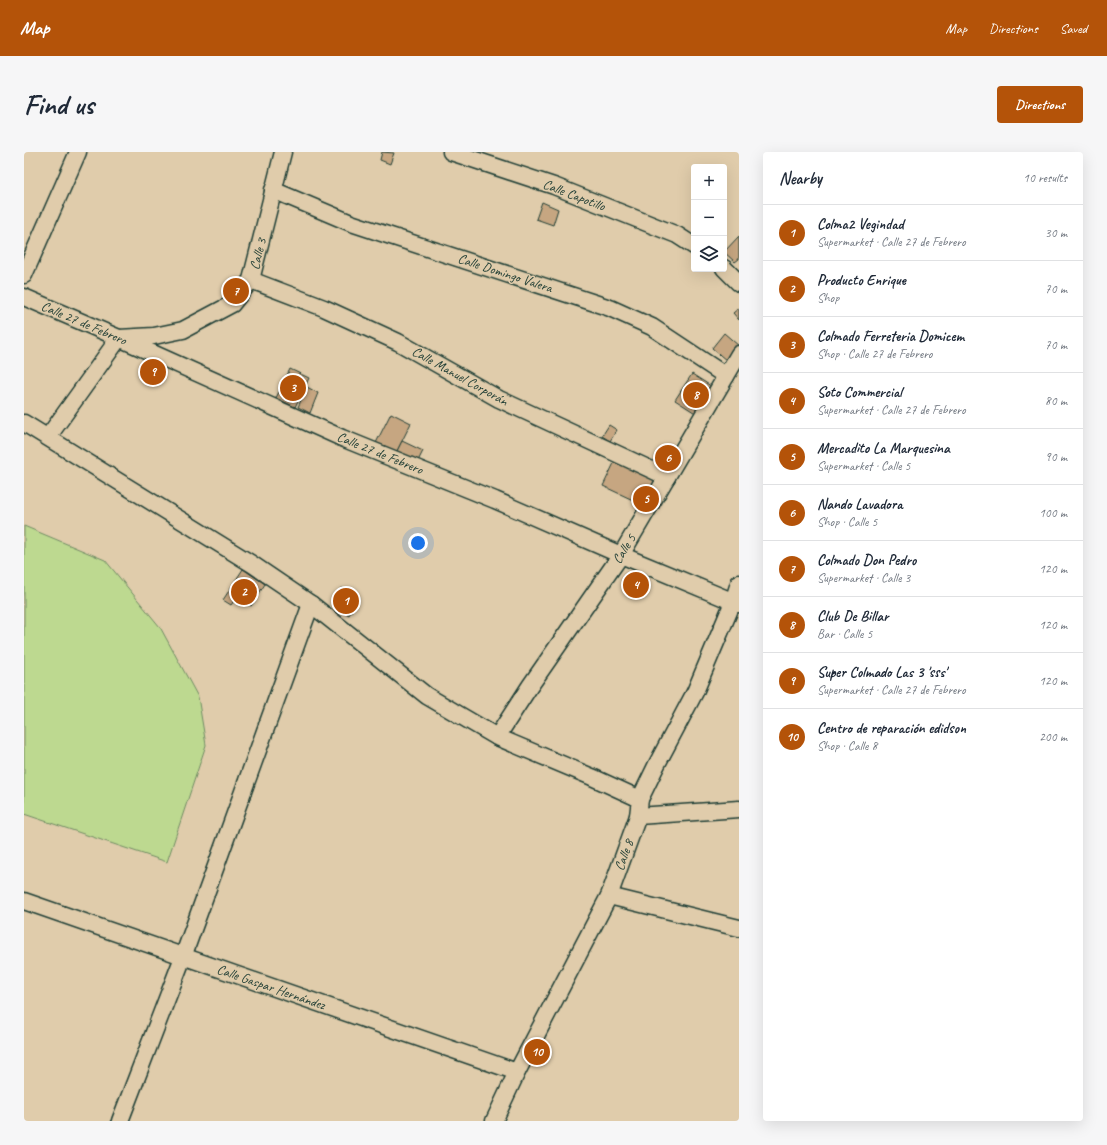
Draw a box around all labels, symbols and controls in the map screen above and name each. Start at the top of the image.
text: Map [20,16,50,40]
text: Map [946,20,967,37]
text: Directions [989,20,1038,37]
text: Saved [1060,20,1087,37]
button: Directions [997,86,1083,123]
text: Find us [24,87,94,122]
map controls [691,164,727,272]
button: + [691,164,727,200]
text: Nearby [779,168,822,189]
text: 10 results [1023,170,1067,186]
street label: Calle Capotillo [541,175,608,215]
button: − [691,200,727,236]
text: Colma2 Vegindad [817,215,904,234]
text: 1 [789,225,795,241]
text: 30 m [1045,225,1067,241]
text: Supermarket · Calle 27 de Febrero [817,234,966,250]
street label: Calle 3 [246,235,270,271]
button: layers [691,236,727,272]
street label: Calle Domingo Valera [456,250,556,297]
text: Producto Enrique [817,271,906,290]
pin: 7 [223,276,249,306]
text: 2 [789,281,795,297]
text: 70 m [1045,281,1067,297]
text: Shop [817,290,839,306]
street label: Calle 27 de Febrero [39,297,130,349]
text: Colmado Ferreteria Domicem [817,327,964,346]
text: 3 [789,337,795,353]
text: 70 m [1045,337,1067,353]
street label: Calle Manuel Corporán [409,343,512,410]
text: Shop · Calle 27 de Febrero [817,346,932,362]
pin: 9 [140,357,166,387]
pin: 3 [280,373,306,403]
pin: 8 [683,380,709,410]
text: Soto Commercial [817,383,902,402]
text: 4 [789,393,795,409]
text: 80 m [1045,393,1067,409]
text: Supermarket · Calle 27 de Febrero [817,402,966,418]
street label: Calle 27 de Febrero [335,428,426,478]
text: Mercadito La Marquesina [817,439,950,458]
pin: 6 [655,443,681,473]
text: 5 [789,449,795,465]
text: 90 m [1045,449,1067,465]
text: Supermarket · Calle 5 [817,458,910,474]
pin: 5 [633,484,659,514]
text: Nando Lavadora [817,495,902,514]
text: 6 [789,505,795,521]
text: 100 m [1039,505,1067,521]
text: Shop · Calle 5 [817,514,877,530]
street label: Calle 5 [608,530,640,567]
your location [408,533,428,553]
text: Colmado Don Pedro [817,551,916,570]
text: 7 [789,561,795,577]
text: 120 m [1039,561,1067,577]
pin: 4 [623,570,649,600]
text: Supermarket · Calle 3 [817,570,910,586]
pin: 2 [231,577,257,607]
pin: 1 [333,586,359,616]
text: Club De Billar [817,607,888,626]
text: 8 [789,617,795,633]
text: 120 m [1039,617,1067,633]
text: Bar · Calle 5 [817,626,872,642]
text: Super Colmado Las 3 'sss' [817,663,946,682]
text: 9 [789,673,795,689]
text: 120 m [1039,673,1067,689]
text: Supermarket · Calle 27 de Febrero [817,682,966,698]
text: Centro de reparación edidson [817,719,966,738]
text: 10 [786,729,798,745]
text: 200 m [1039,729,1067,745]
text: Shop · Calle 8 [817,738,877,754]
street label: Calle 8 [611,836,638,873]
street label: Calle Gaspar Hernández [215,961,329,1014]
pin: 10 [524,1037,550,1067]

